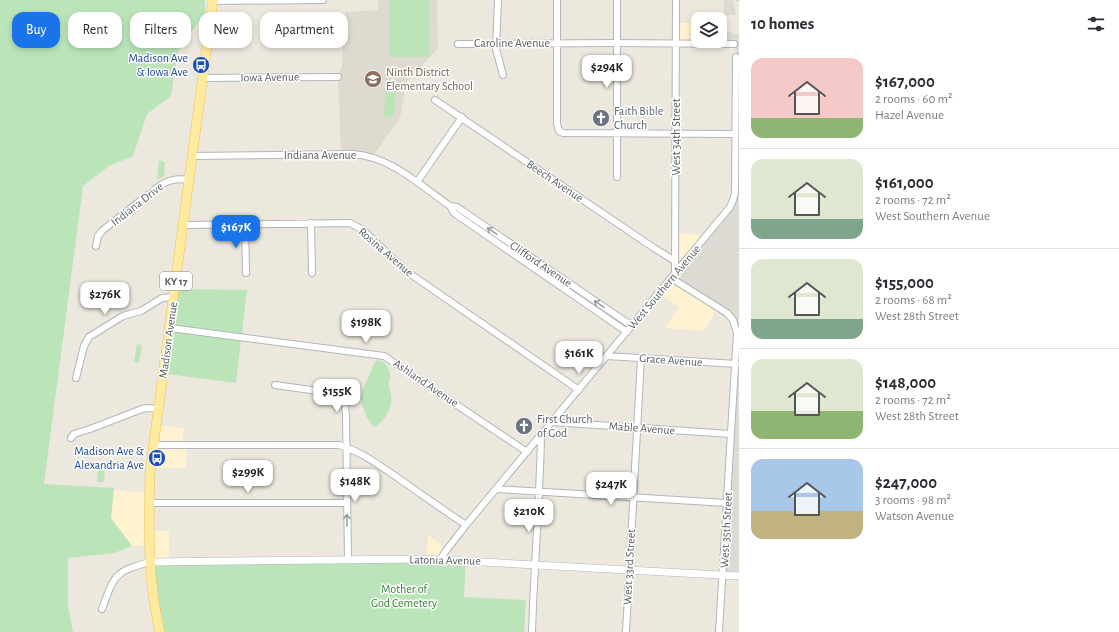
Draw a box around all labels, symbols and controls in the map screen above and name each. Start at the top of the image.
chip: Buy [12,12,60,48]
chip: Rent [68,12,122,48]
chip: Filters [130,12,191,48]
chip: New [199,12,252,48]
chip: Apartment [260,12,348,48]
map controls [691,12,727,48]
button: layers [691,12,727,48]
icon: filters [1085,13,1107,35]
text: 10 homes [751,15,814,32]
street label: Caroline Avenue [474,37,550,49]
place label: Madison Ave & Iowa Ave [128,52,188,78]
bus stop icon: Madison Ave & Iowa Ave [191,55,211,75]
pin: $294K [579,55,635,89]
text: $294K [591,61,623,74]
place label: Ninth District Elementary School [386,66,473,93]
school or university icon: Ninth District Elementary School [363,69,383,89]
street label: Iowa Avenue [240,70,300,84]
text: $167,000 [875,73,935,90]
icon: home [783,74,831,122]
text: 2 rooms · 60 m² [875,93,952,106]
street label: West 34th Street [670,98,682,175]
place label: Faith Bible Church [614,105,663,131]
church icon: Faith Bible Church [591,108,611,128]
text: Hazel Avenue [875,109,944,122]
street label: Indiana Avenue [284,149,356,161]
street label: Beech Avenue [525,158,585,204]
text: $161,000 [875,174,934,191]
icon: home [783,175,831,223]
street label: Indiana Drive [109,180,165,228]
text: 2 rooms · 72 m² [875,194,951,207]
text: West Southern Avenue [875,210,990,223]
pin: $167K [208,215,264,249]
text: $167K [221,221,251,234]
street label: Rosina Avenue [356,225,416,279]
one-way arrow [487,227,498,235]
street label: Clifford Avenue [508,239,574,289]
street label: West Southern Avenue [625,243,703,331]
road number: KY 17 [160,272,192,290]
text: $155,000 [875,274,934,291]
icon: home [783,275,831,323]
pin: $276K [77,282,133,316]
text: $276K [89,288,121,301]
text: 2 rooms · 68 m² [875,294,952,307]
one-way arrow [594,300,605,308]
street label: Madison Avenue [157,301,179,379]
pin: $198K [338,310,394,344]
text: West 28th Street [875,310,959,323]
text: $198K [351,316,381,329]
pin: $161K [551,341,607,375]
text: $161K [564,347,594,360]
street label: Grace Avenue [639,352,703,368]
street label: Ashland Avenue [391,357,461,409]
text: $148,000 [875,374,936,391]
icon: home [783,375,831,423]
pin: $155K [309,379,365,413]
text: $155K [322,385,352,398]
text: 2 rooms · 72 m² [875,394,951,407]
text: West 28th Street [875,410,959,423]
place label: First Church of God [537,413,592,439]
church icon: First Church of God [514,416,534,436]
street label: Mable Avenue [608,420,676,436]
place label: Madison Ave & Alexandria Ave [74,445,145,471]
bus stop icon: Madison Ave & Alexandria Ave [147,448,167,468]
pin: $299K [220,460,276,494]
text: $299K [232,466,264,479]
pin: $148K [327,469,383,503]
pin: $247K [583,472,639,506]
text: $247,000 [875,474,937,491]
text: $148K [339,475,371,488]
icon: home [783,475,831,523]
text: $247K [595,478,627,491]
street label: West 35th Street [718,491,734,568]
text: 3 rooms · 98 m² [875,494,951,507]
pin: $210K [501,499,557,533]
text: $210K [513,505,545,518]
text: Watson Avenue [875,510,954,523]
one-way arrow [343,514,351,527]
street label: West 33rd Street [621,528,637,605]
street label: Latonia Avenue [409,553,481,567]
park label: Mother of God Cemetery [371,583,437,610]

